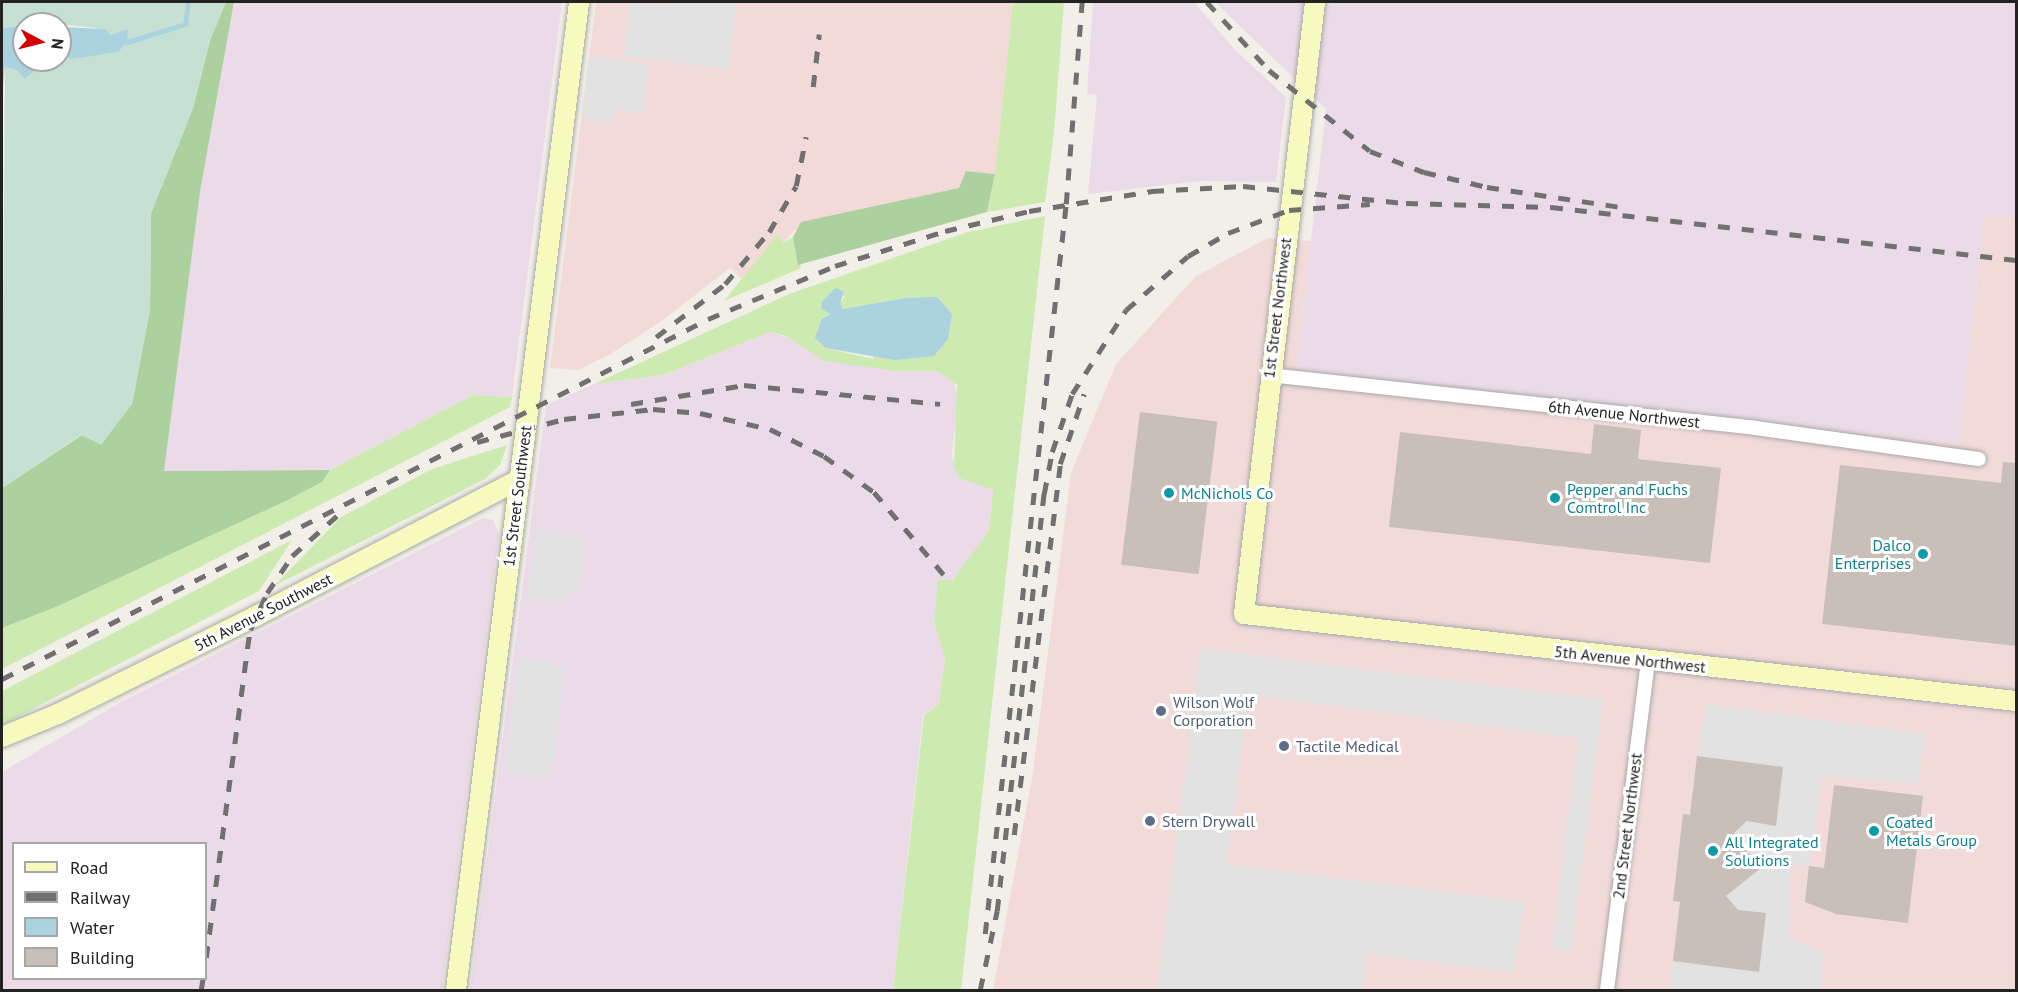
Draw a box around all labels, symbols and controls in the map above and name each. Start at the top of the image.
north arrow [12,12,72,72]
text: N [47,38,68,50]
street label: 1st Street Northwest [1259,237,1295,379]
street label: 6th Avenue Northwest [1547,396,1701,432]
street label: 1st Street Southwest [499,424,535,568]
place label: Pepper and Fuchs Comtrol Inc [1567,479,1688,517]
place label: McNichols Co [1181,483,1273,503]
marker: McNichols Co [1162,486,1176,500]
marker: Pepper and Fuchs Comtrol Inc [1548,491,1562,505]
place label: Dalco Enterprises [1835,535,1911,573]
marker: Dalco Enterprises [1916,547,1930,561]
street label: 5th Avenue Southwest [190,569,336,655]
street label: 5th Avenue Northwest [1553,641,1707,677]
place label: Wilson Wolf Corporation [1173,692,1254,730]
marker: Wilson Wolf Corporation [1154,704,1168,718]
place label: Tactile Medical [1296,736,1399,756]
marker: Tactile Medical [1277,739,1291,753]
street label: 2nd Street Northwest [1609,752,1645,900]
place label: Stern Drywall [1162,811,1255,831]
place label: Coated Metals Group [1886,812,1977,850]
marker: Stern Drywall [1143,814,1157,828]
marker: Coated Metals Group [1867,824,1881,838]
place label: All Integrated Solutions [1725,832,1819,870]
legend [12,842,207,980]
marker: All Integrated Solutions [1706,844,1720,858]
text: Road [70,856,108,879]
text: Railway [70,886,130,909]
text: Water [70,916,114,939]
text: Building [70,946,134,969]

